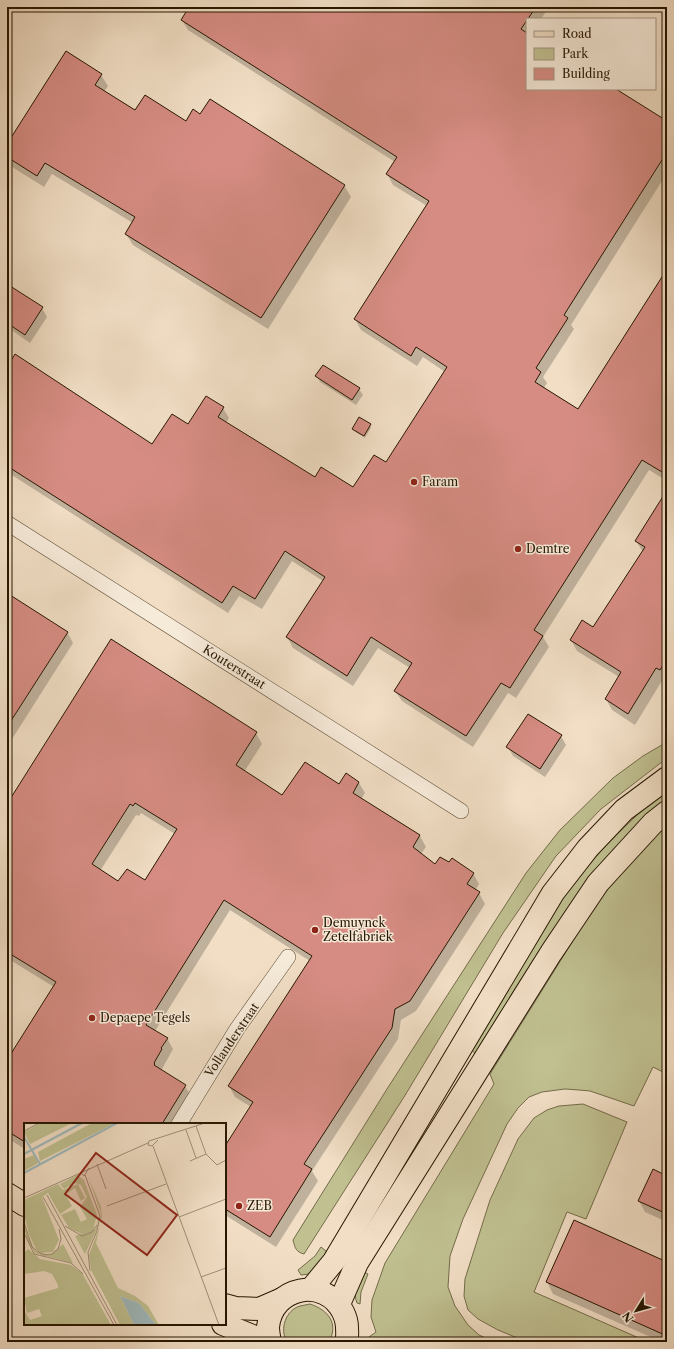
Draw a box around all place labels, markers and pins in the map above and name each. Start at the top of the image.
place label: Faram [422,474,458,489]
marker: Faram [409,477,419,487]
place label: Demtre [526,541,570,556]
marker: Demtre [513,544,523,554]
place label: Demuynck Zetelfabriek [323,915,394,944]
marker: Demuynck Zetelfabriek [310,925,320,935]
place label: Depaepe Tegels [100,1010,190,1025]
marker: Depaepe Tegels [87,1013,97,1023]
place label: ZEB [247,1198,272,1213]
marker: ZEB [234,1201,244,1211]

